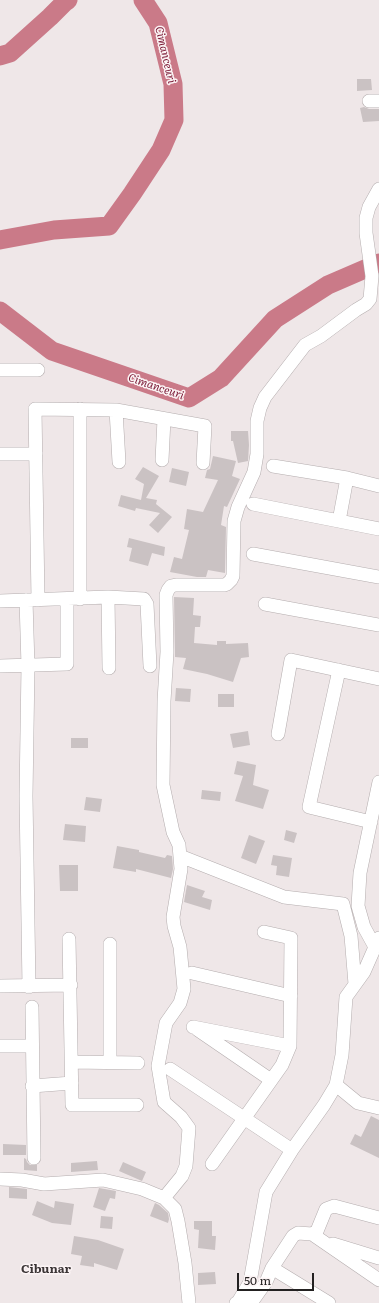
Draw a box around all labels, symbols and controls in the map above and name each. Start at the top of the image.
water label: Cimanceuri [152,25,178,85]
water label: Cimanceuri [126,371,186,403]
district label: Cibunar [21,1262,71,1276]
scale bar [239,1265,316,1291]
text: 50 m [244,1271,271,1289]

